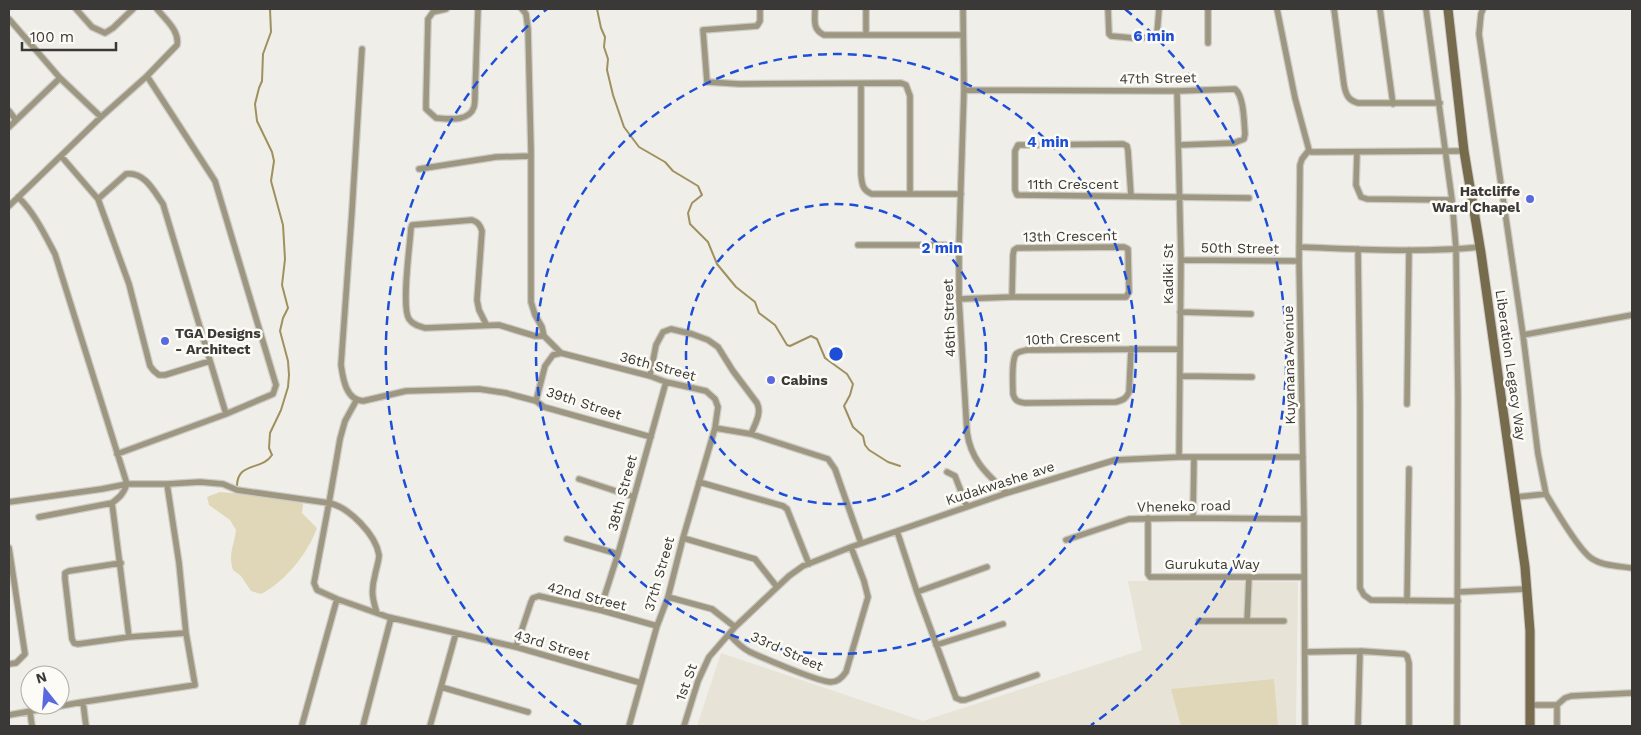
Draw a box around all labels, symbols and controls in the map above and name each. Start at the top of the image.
scale bar [22,20,116,52]
text: 6 min [1133,27,1175,45]
text: 100 m [30,28,74,46]
street label: 47th Street [1119,69,1197,87]
text: 4 min [1027,133,1069,151]
street label: 11th Crescent [1027,176,1119,192]
place label: Hatcliffe Ward Chapel [1432,183,1520,215]
marker: Hatcliffe Ward Chapel [1524,193,1536,205]
street label: 13th Crescent [1023,227,1117,245]
text: 2 min [921,239,963,257]
street label: 50th Street [1201,239,1279,257]
street label: Kadiki St [1160,244,1176,304]
street label: 46th Street [940,278,958,358]
street label: Liberation Legacy Way [1493,289,1530,442]
street label: Kuyanana Avenue [1280,305,1298,425]
place label: TGA Designs - Architect [175,325,261,357]
street label: 10th Crescent [1026,328,1121,348]
marker: TGA Designs - Architect [159,335,171,347]
centre of rings [827,345,845,363]
street label: 36th Street [618,348,698,384]
place label: Cabins [781,372,828,388]
marker: Cabins [765,374,777,386]
street label: 39th Street [544,383,624,423]
street label: 38th Street [604,453,640,533]
street label: Kudakwashe ave [944,458,1056,508]
street label: Vheneko road [1137,497,1231,515]
street label: 37th Street [641,535,677,613]
street label: Gurukuta Way [1164,556,1260,572]
street label: 42nd Street [546,578,628,614]
street label: 43rd Street [512,627,592,663]
street label: 33rd Street [748,628,826,674]
street label: 1st St [672,661,700,703]
north arrow [20,665,70,715]
text: N [34,668,48,687]

